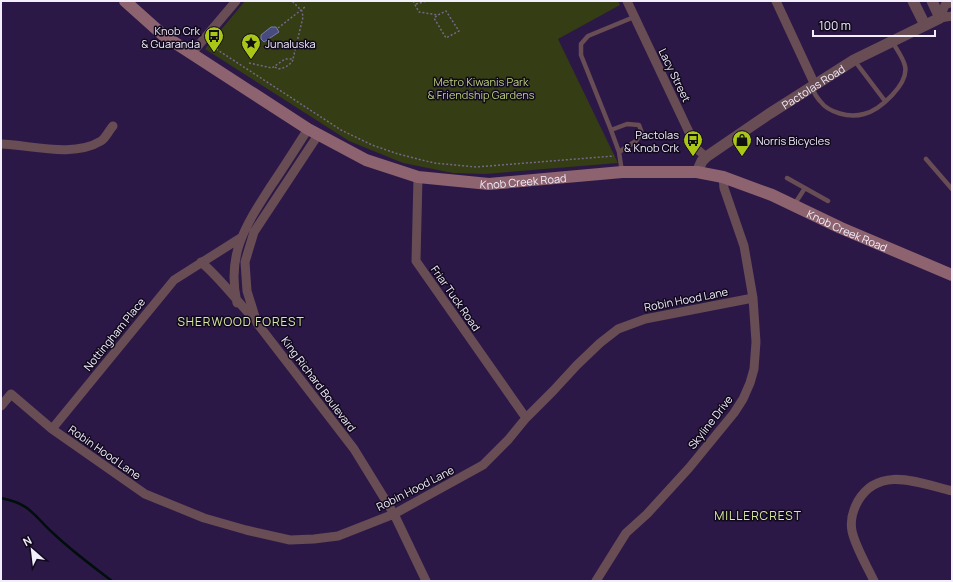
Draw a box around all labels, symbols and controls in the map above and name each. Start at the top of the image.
scale bar [813,12,935,38]
text: 100 m [819,17,851,34]
place label: Knob Crk & Guaranda [141,23,201,51]
bus stop icon: Knob Crk & Guaranda [203,25,225,53]
place icon: Junaluska [240,32,262,60]
place label: Junaluska [265,36,316,51]
street label: Lacy Street [656,46,694,104]
street label: Pactolas Road [778,60,847,112]
park label: Metro Kiwanis Park & Friendship Gardens [427,74,535,102]
place label: Pactolas & Knob Crk [624,127,680,155]
bus stop icon: Pactolas & Knob Crk [682,129,704,157]
shop icon: Norris Bicycles [731,129,753,157]
place label: Norris Bicycles [756,133,830,148]
street label: Knob Creek Road [479,170,567,192]
street label: Knob Creek Road [805,205,890,254]
street label: Friar Tuck Road [428,262,484,334]
street label: Robin Hood Lane [643,283,730,314]
street label: Nottingham Place [80,294,148,374]
district label: SHERWOOD FOREST [177,313,305,330]
street label: King Richard Boulevard [278,333,360,435]
street label: Skyline Drive [684,392,736,452]
street label: Robin Hood Lane [66,421,145,483]
street label: Robin Hood Lane [374,462,457,514]
district label: MILLERCREST [714,507,802,524]
north arrow [12,530,52,570]
text: N [20,532,34,549]

